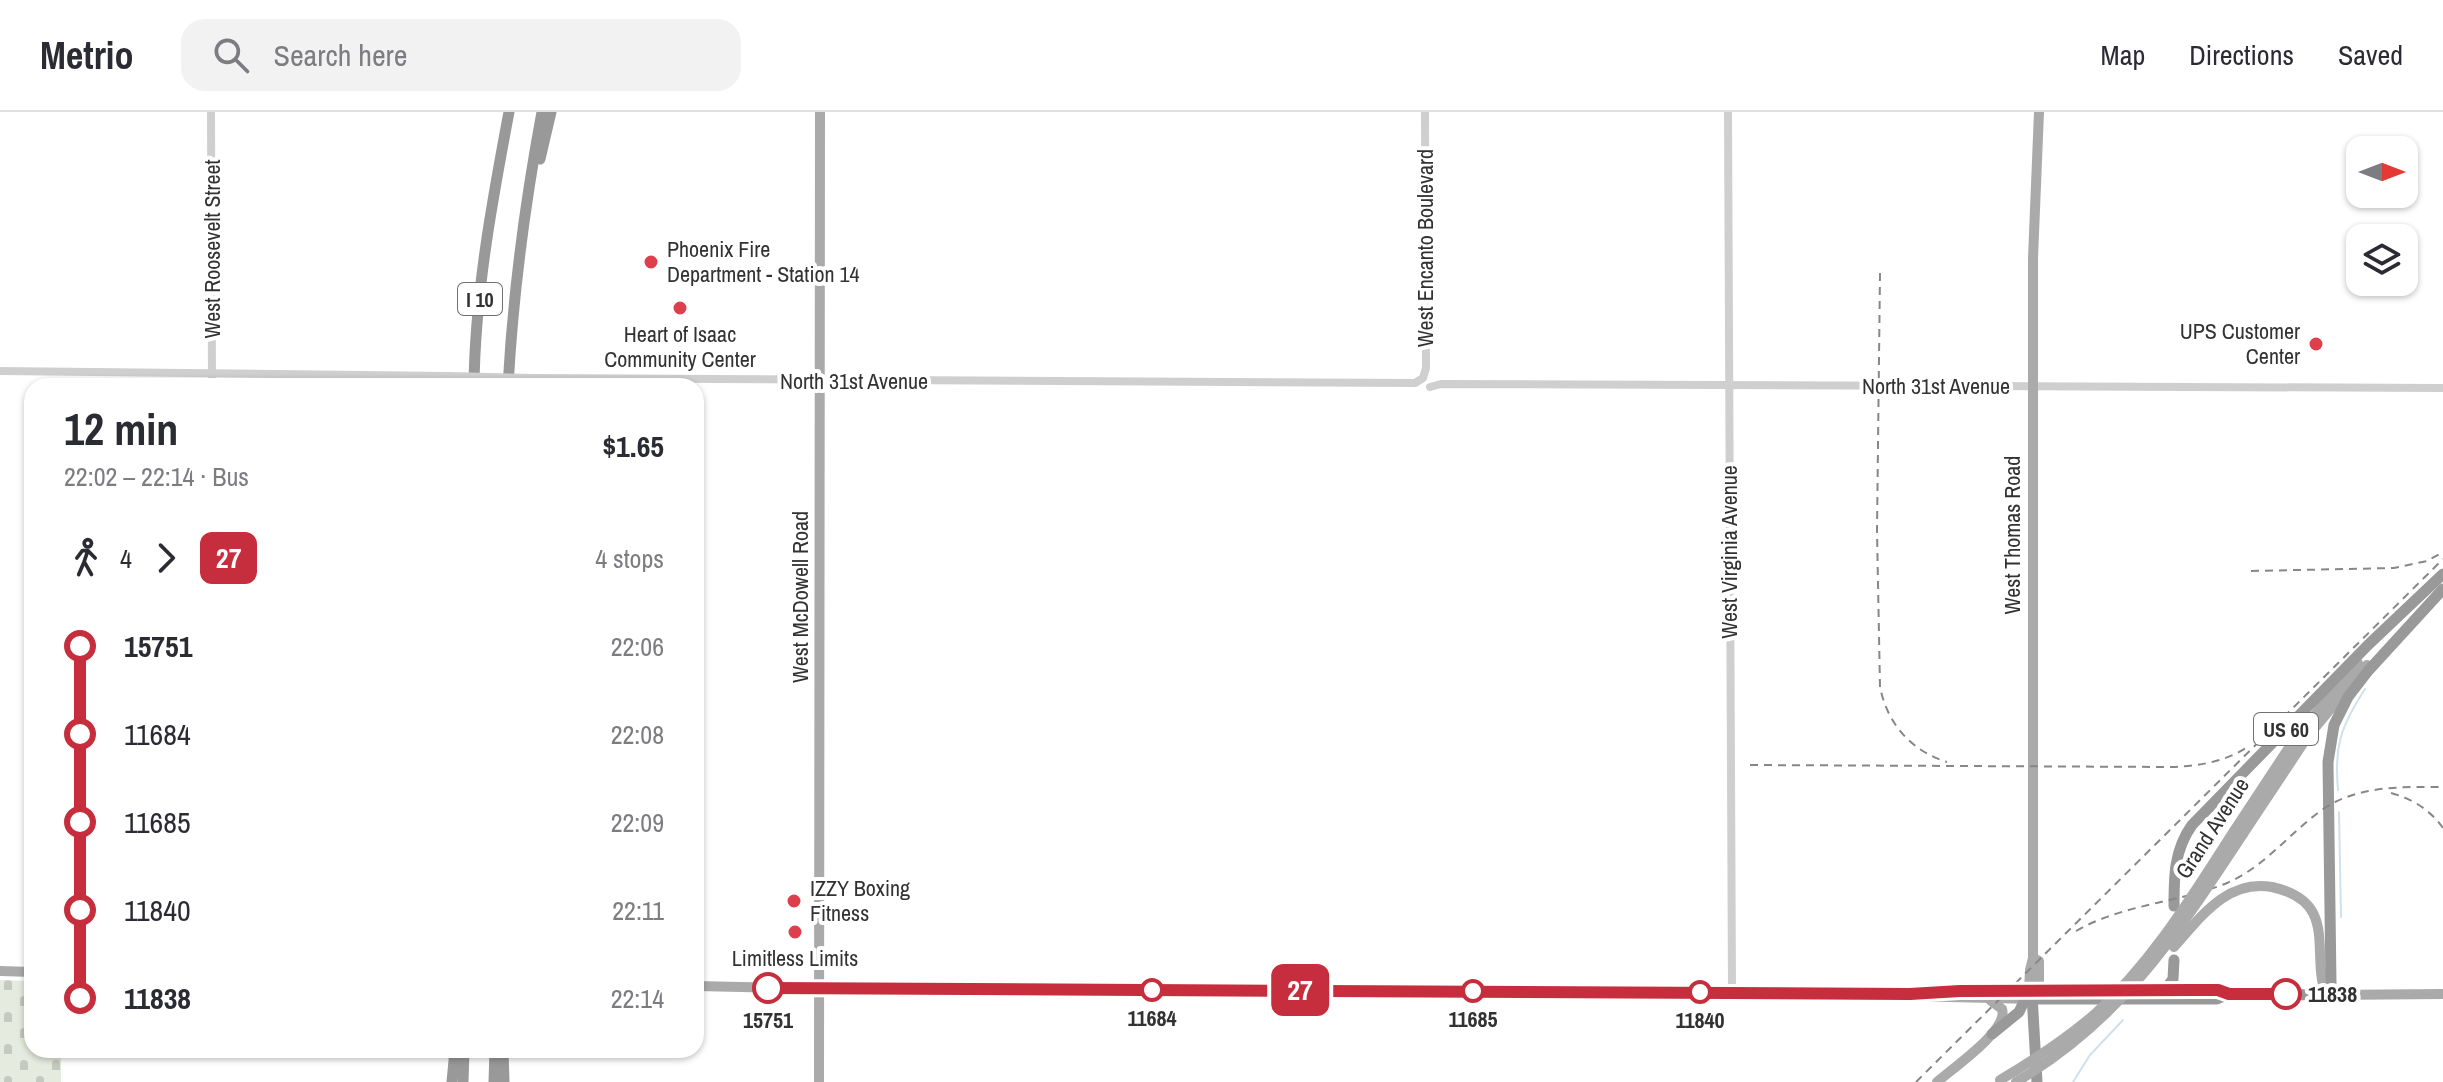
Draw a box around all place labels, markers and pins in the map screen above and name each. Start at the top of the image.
place label: Phoenix Fire Department - Station 14 [667,234,860,289]
marker: Phoenix Fire Department - Station 14 [642,253,660,271]
marker: Heart of Isaac Community Center [671,299,689,317]
place label: UPS Customer Center [2180,316,2300,371]
place label: Heart of Isaac Community Center [604,319,756,374]
marker: UPS Customer Center [2307,335,2325,353]
place label: IZZY Boxing Fitness [810,873,910,928]
marker: IZZY Boxing Fitness [785,892,803,910]
marker: Limitless Limits [786,923,804,941]
place label: Limitless Limits [732,943,858,973]
marker: 15751 [753,973,783,1003]
marker: 11684 [1141,979,1163,1001]
marker: 11838 [2271,979,2301,1009]
place label: 11838 [2308,979,2357,1009]
marker: 11685 [1462,980,1484,1002]
marker: 11840 [1689,981,1711,1003]
place label: 11684 [1127,1003,1177,1033]
place label: 11685 [1448,1004,1498,1034]
place label: 15751 [743,1005,794,1035]
place label: 11840 [1675,1005,1725,1035]

